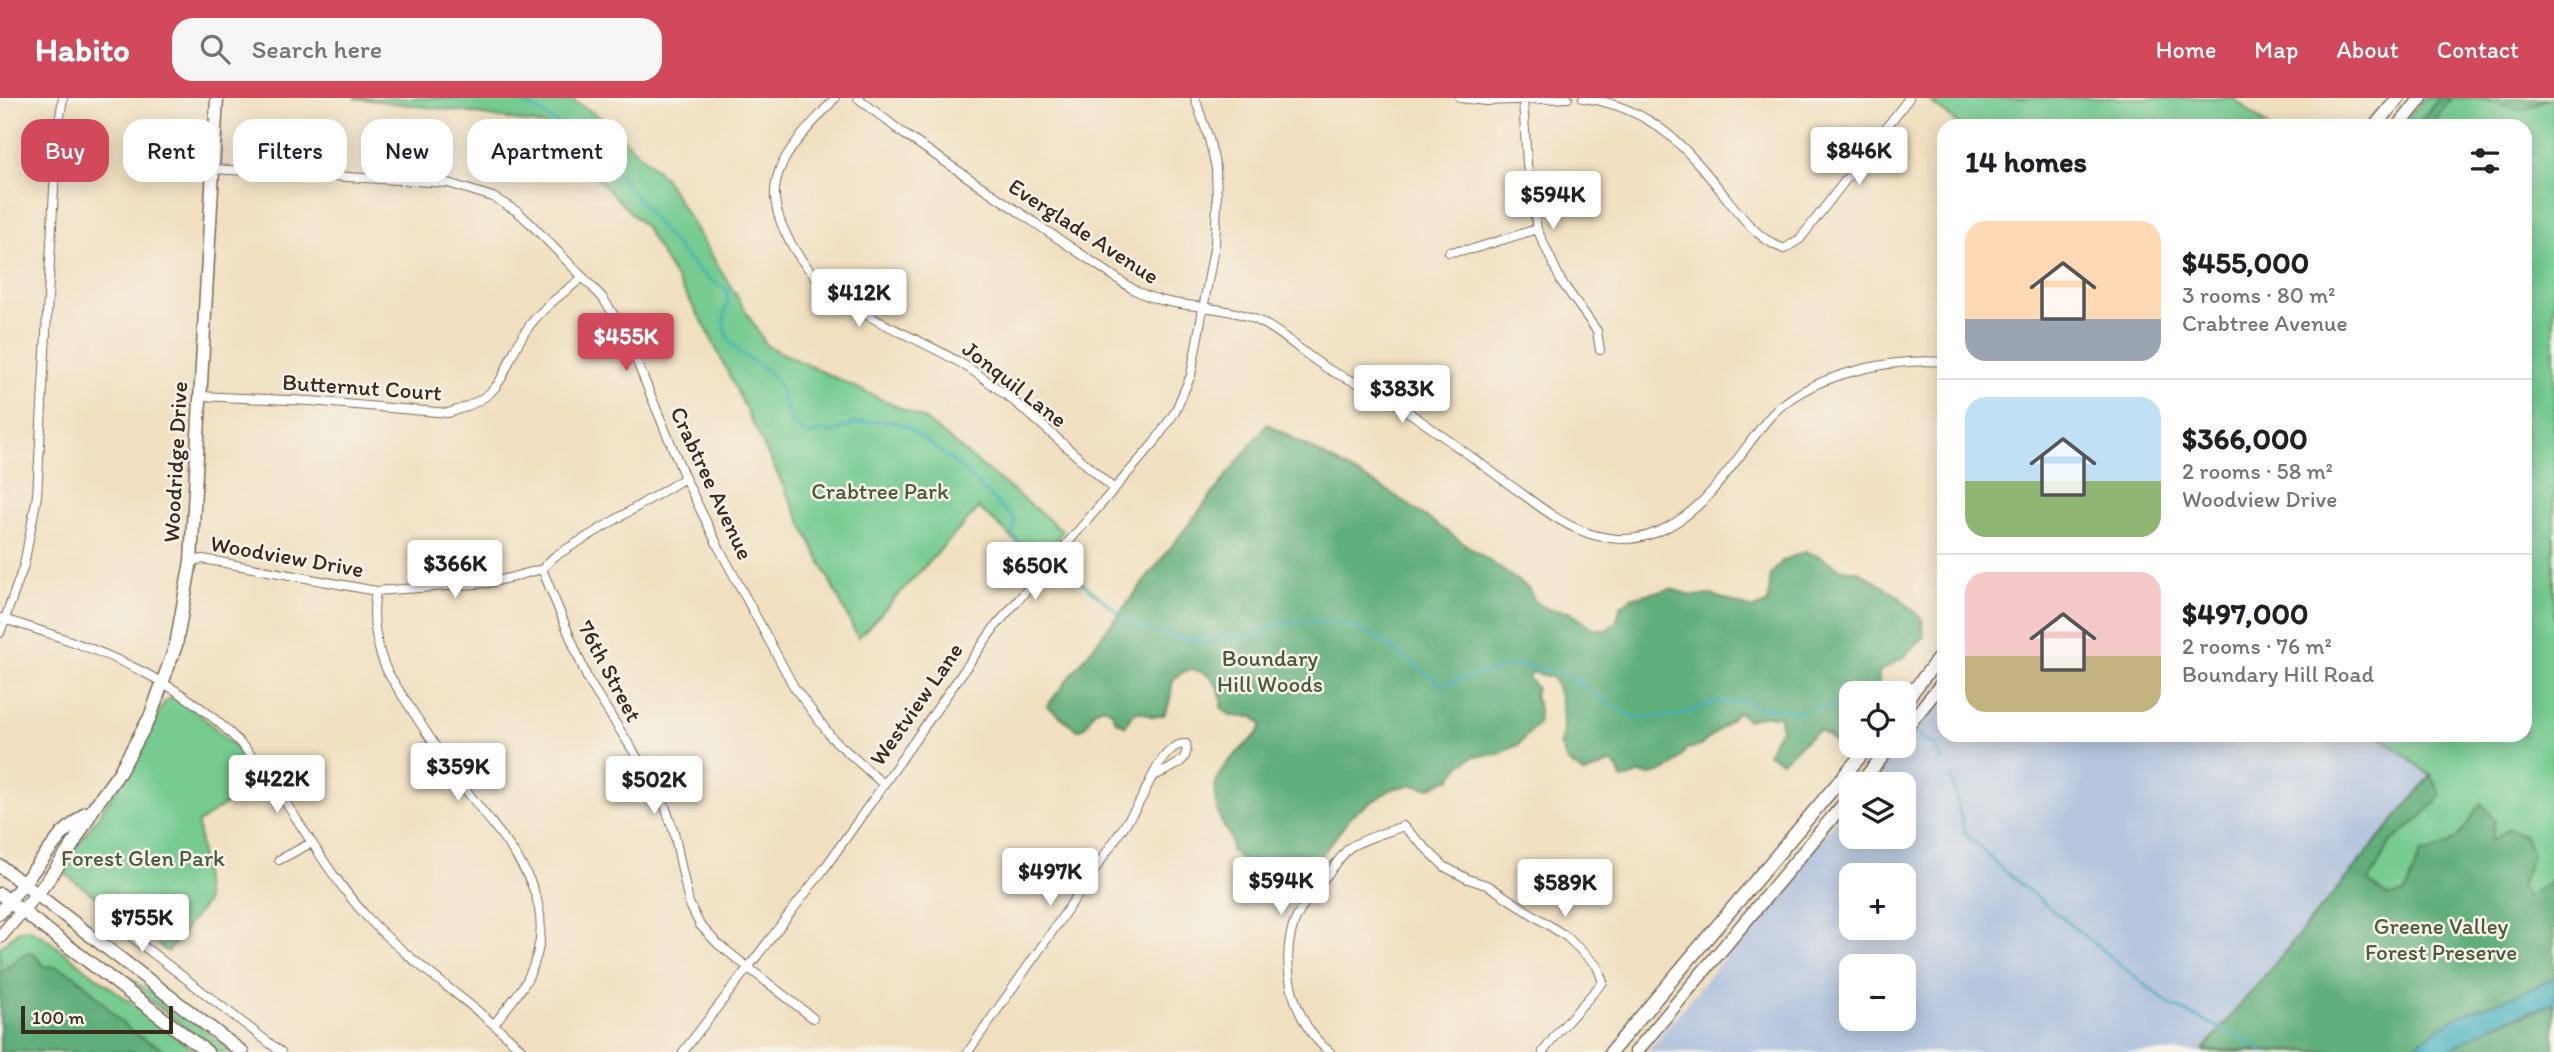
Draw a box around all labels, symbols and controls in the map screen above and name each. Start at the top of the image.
search box [172,18,662,81]
text: Habito [35,30,130,69]
icon: search [196,30,234,68]
text: Search here [252,33,382,65]
text: Home [2156,35,2216,64]
text: Map [2254,35,2298,64]
text: About [2336,35,2399,64]
text: Contact [2437,35,2519,64]
chip: Buy [21,119,109,182]
chip: Rent [123,119,219,182]
chip: Filters [233,119,347,182]
chip: New [361,119,453,182]
chip: Apartment [467,119,627,182]
pin: $846K [1810,127,1908,187]
text: $846K [1827,136,1891,164]
icon: filters [2466,142,2504,180]
text: 14 homes [1965,143,2087,180]
street label: Everglade Avenue [1003,172,1165,290]
pin: $594K [1504,172,1602,231]
text: $594K [1521,180,1585,208]
text: $455,000 [2182,244,2309,281]
icon: home [2021,249,2105,333]
pin: $412K [810,270,908,329]
text: $412K [828,278,890,306]
text: 3 rooms · 80 m² [2182,281,2336,309]
text: Crabtree Avenue [2182,309,2348,337]
pin: $455K [577,314,675,373]
text: $455K [594,322,658,350]
street label: Jonquil Lane [957,335,1073,433]
pin: $383K [1353,366,1451,425]
street label: Butternut Court [281,367,443,407]
text: $383K [1370,374,1434,402]
street label: Woodridge Drive [157,381,193,543]
street label: Crabtree Avenue [664,402,760,564]
text: $366,000 [2182,420,2308,457]
icon: home [2021,425,2105,509]
text: 2 rooms · 58 m² [2182,457,2333,485]
park label: Crabtree Park [811,477,949,505]
text: Woodview Drive [2182,485,2337,513]
street label: Woodview Drive [208,529,366,583]
pin: $366K [406,540,504,600]
pin: $650K [986,542,1084,602]
text: $366K [423,549,487,577]
text: $650K [1003,551,1067,579]
text: $497,000 [2182,595,2308,632]
icon: home [2021,600,2105,684]
street label: 76th Street [572,616,648,727]
text: 2 rooms · 76 m² [2182,632,2332,660]
street label: Westview Lane [863,637,969,771]
park label: Boundary Hill Woods [1217,644,1323,698]
text: Boundary Hill Road [2182,660,2374,688]
map controls [1839,681,1916,1031]
button: locate [1839,681,1916,758]
pin: $359K [409,744,507,803]
text: $359K [427,752,490,780]
pin: $422K [228,756,326,815]
pin: $502K [605,756,703,816]
text: $422K [245,764,309,792]
text: $502K [622,765,686,793]
button: layers [1839,772,1916,849]
park label: Forest Glen Park [61,844,225,872]
pin: $497K [1001,848,1099,908]
text: $497K [1018,857,1082,885]
pin: $594K [1232,858,1330,917]
pin: $589K [1516,860,1614,919]
button: + [1839,863,1916,940]
text: $594K [1249,866,1313,894]
text: $589K [1533,868,1597,896]
pin: $755K [93,894,191,954]
text: $755K [111,903,173,931]
park label: Greene Valley Forest Preserve [2365,912,2517,966]
button: − [1839,954,1916,1031]
scale bar [21,1003,173,1035]
text: 100 m [32,1006,84,1029]

